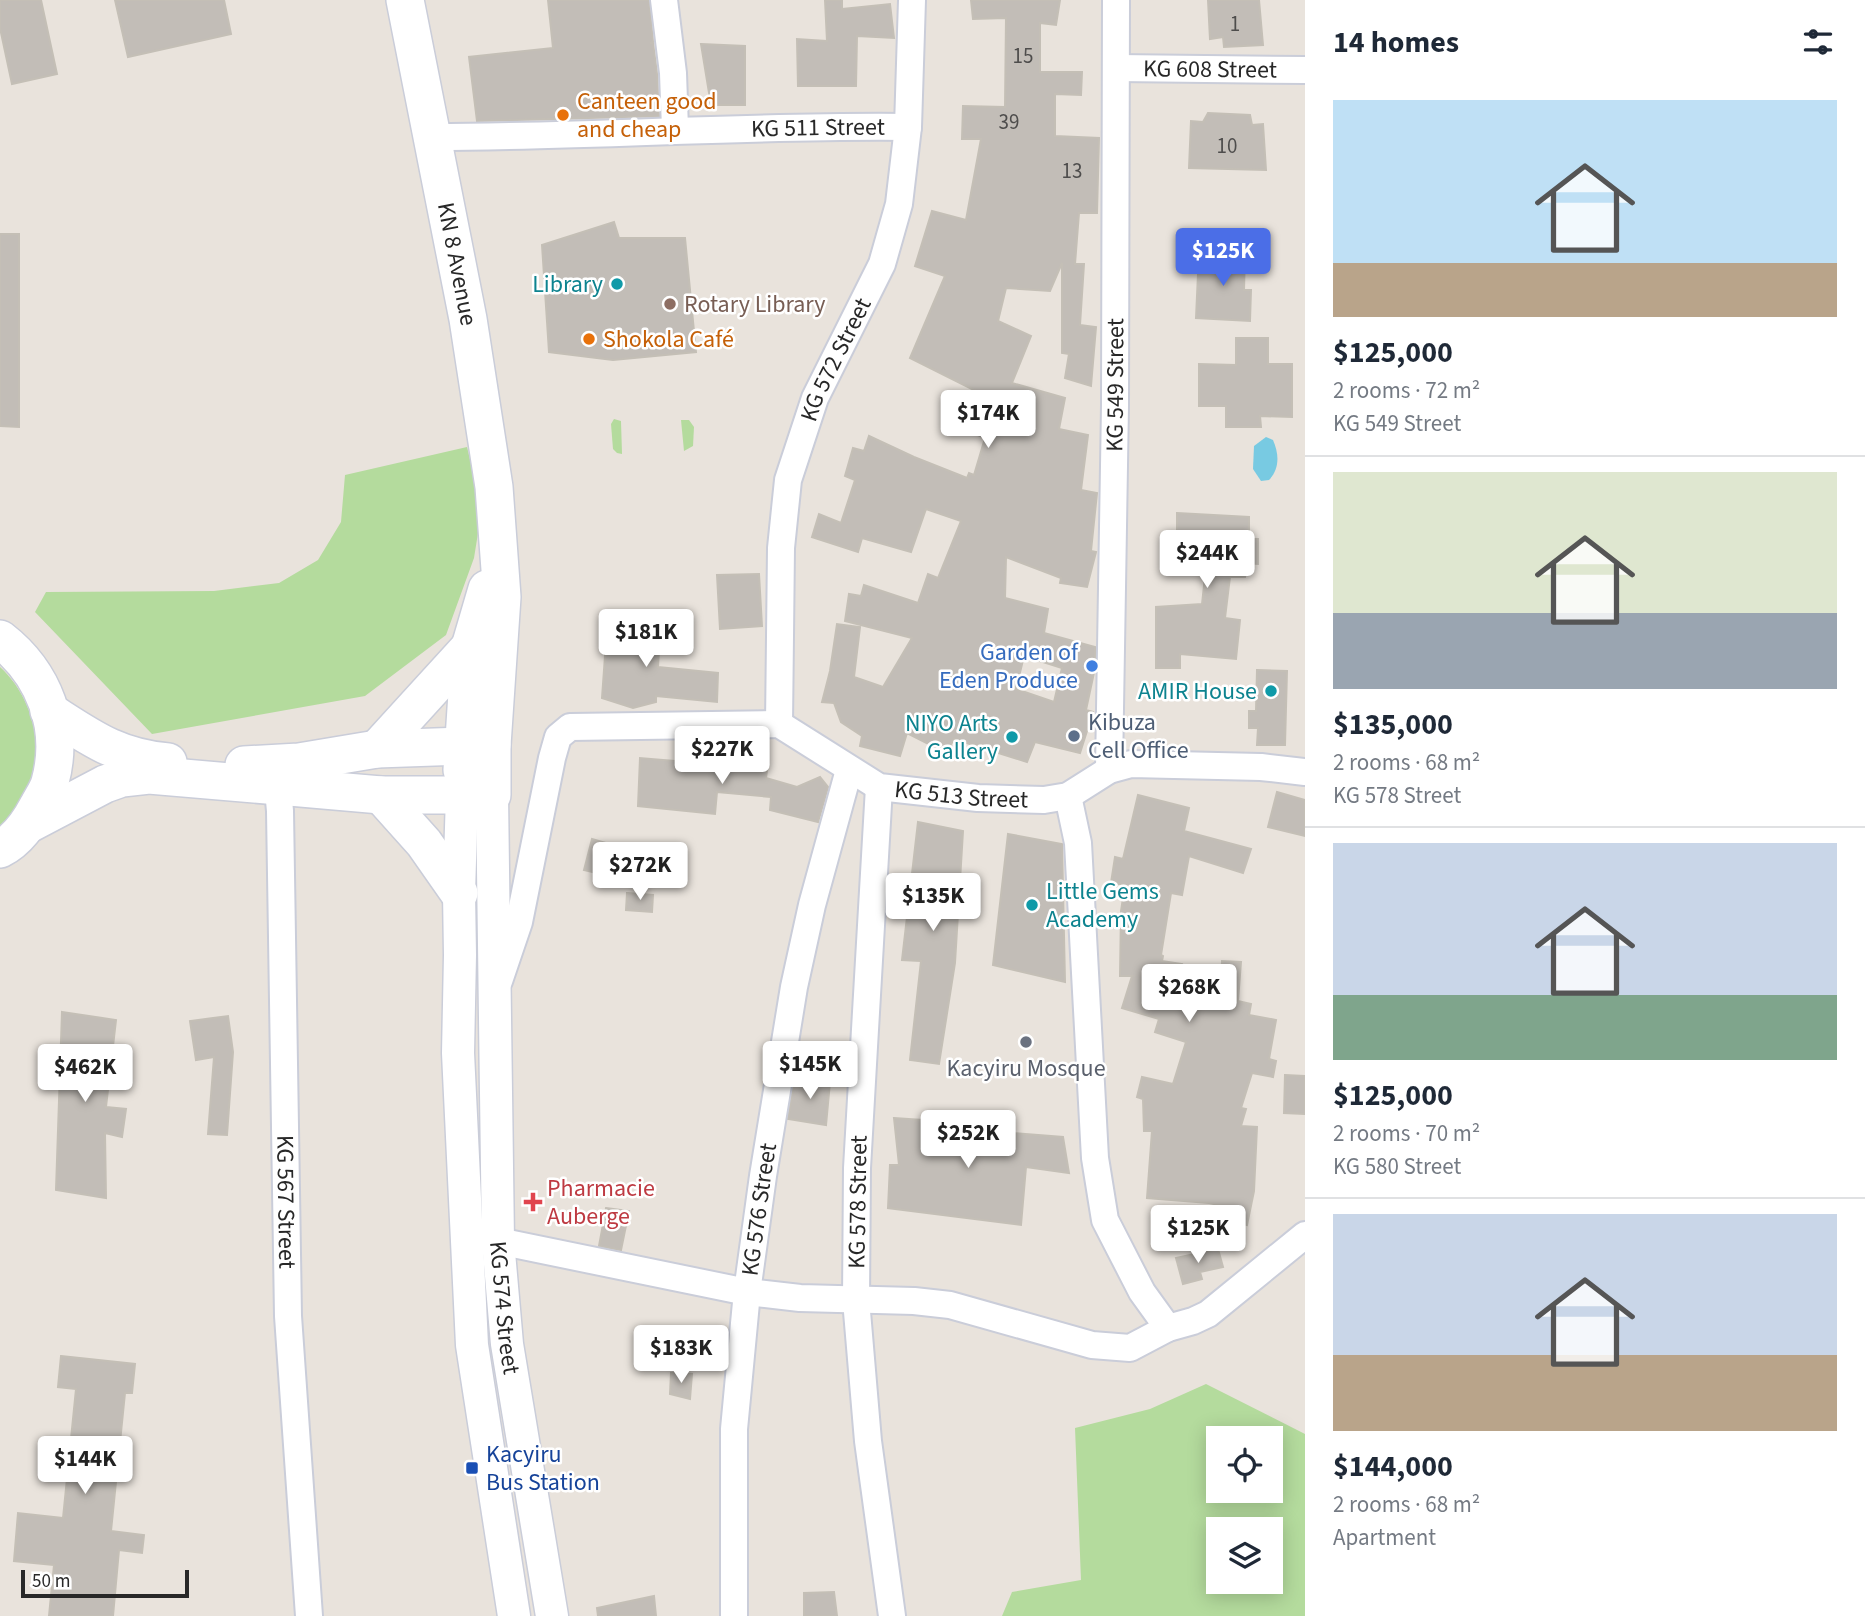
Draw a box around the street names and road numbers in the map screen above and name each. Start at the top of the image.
street label: KG 608 Street [1143,51,1277,87]
street label: KG 511 Street [751,109,885,146]
street label: KN 8 Avenue [428,199,486,329]
street label: KG 572 Street [791,292,880,426]
street label: KG 549 Street [1097,318,1133,452]
street label: KG 513 Street [893,771,1029,817]
street label: KG 567 Street [268,1135,305,1269]
street label: KG 578 Street [839,1135,877,1269]
street label: KG 576 Street [732,1140,786,1278]
street label: KG 574 Street [481,1240,529,1377]

